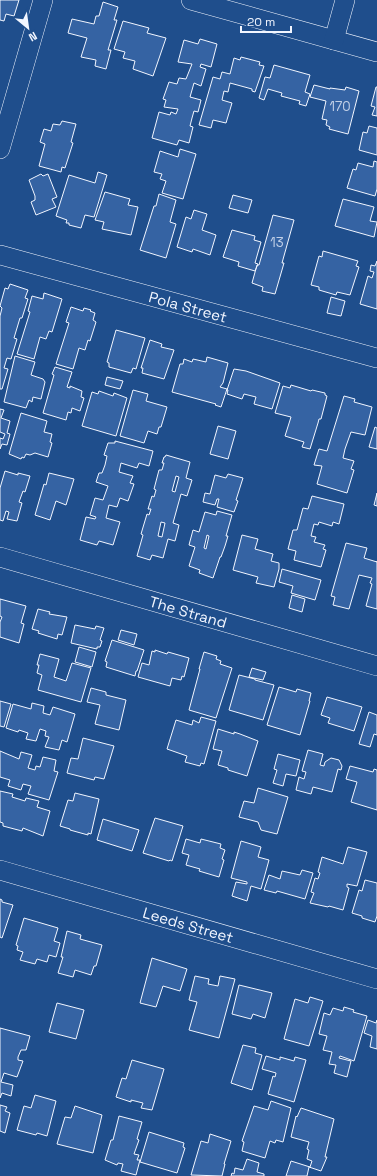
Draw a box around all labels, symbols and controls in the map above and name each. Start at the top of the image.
north arrow [8,8,48,48]
scale bar [241,8,291,34]
text: 20 m [247,14,275,30]
text: N [26,29,39,45]
house number: 170 [329,98,351,115]
house number: 13 [270,234,284,251]
street label: Pola Street [147,287,229,326]
street label: The Strand [147,591,229,632]
street label: Leeds Street [141,902,236,947]

